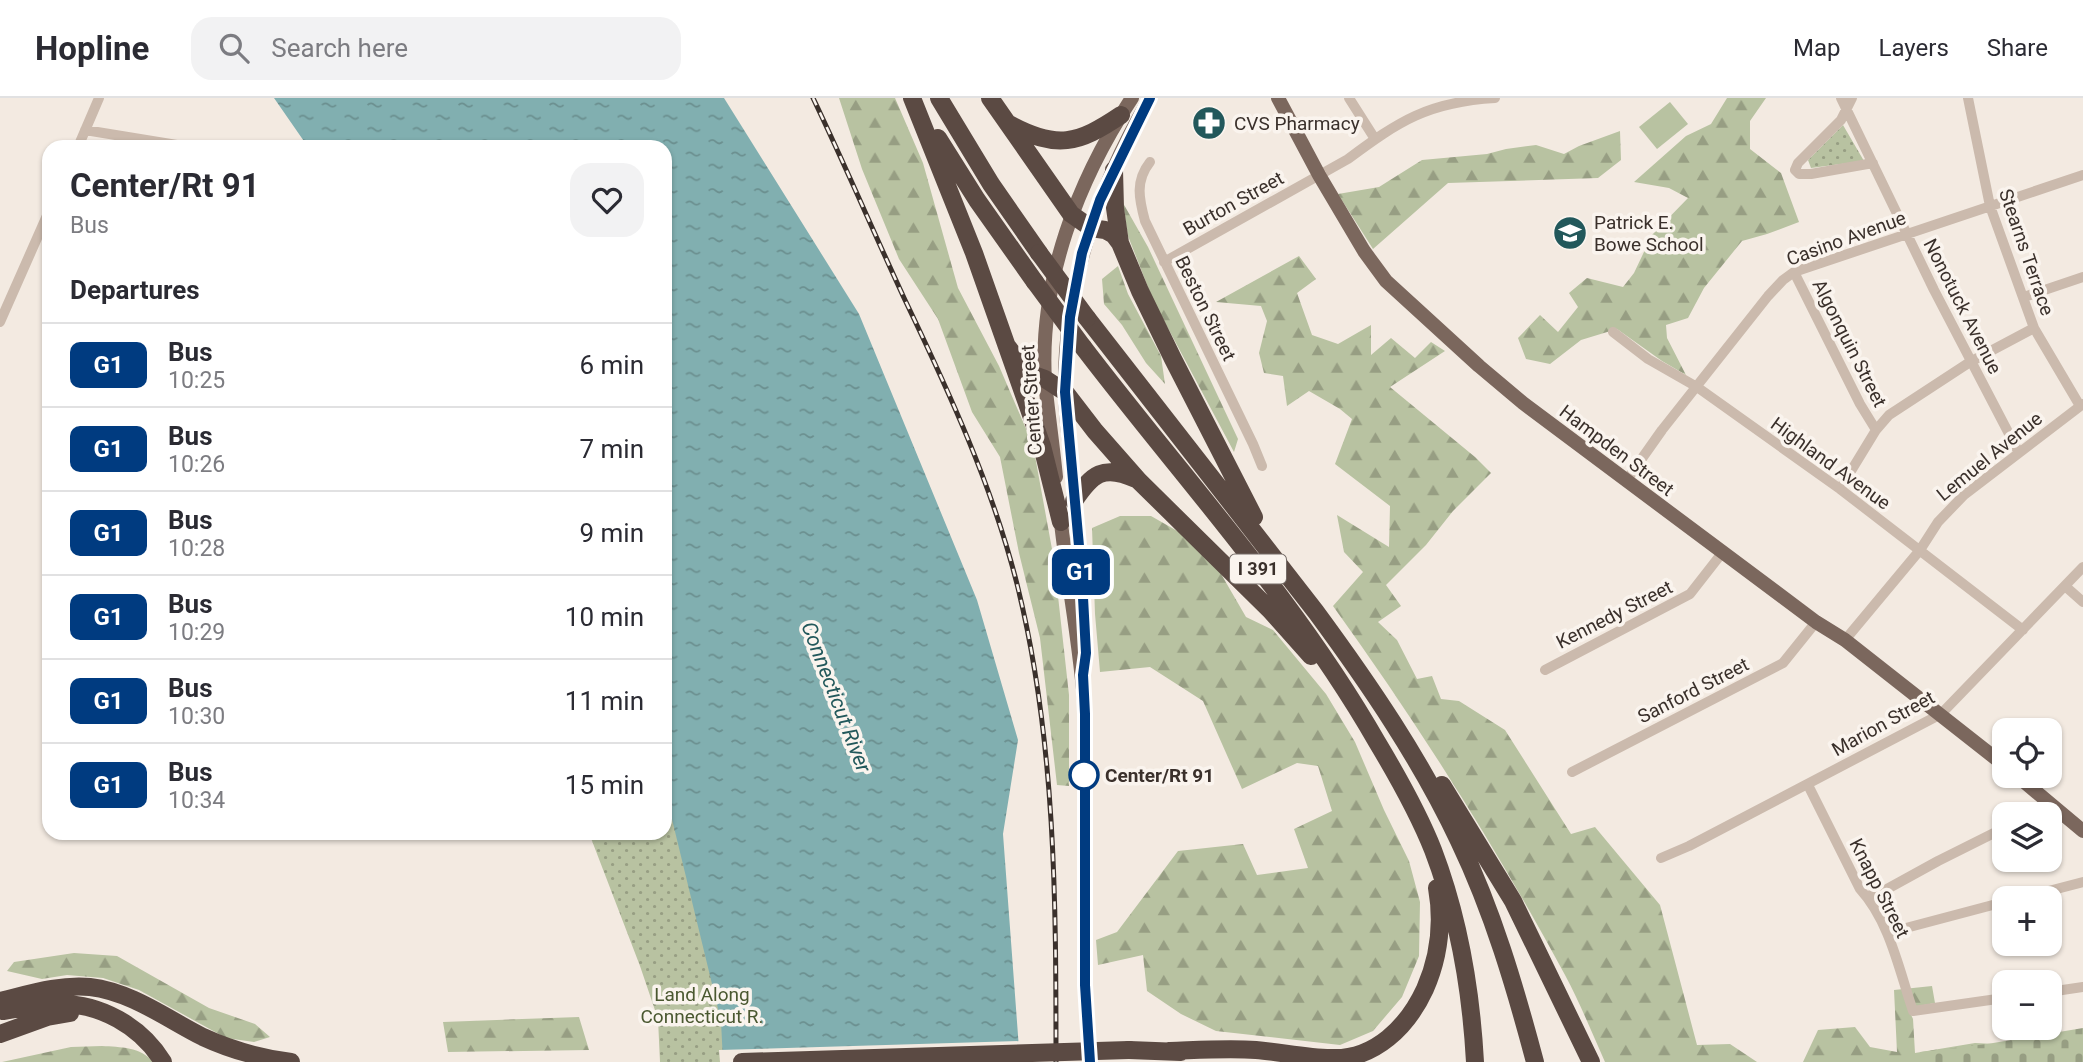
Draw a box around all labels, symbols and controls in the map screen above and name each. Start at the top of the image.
search box [191,17,681,80]
text: Hopline [35,29,149,68]
icon: search [215,29,253,67]
text: Search here [271,33,408,63]
text: Map [1793,34,1841,62]
text: Layers [1879,34,1949,62]
text: Share [1987,34,2048,62]
pharmacy icon: CVS Pharmacy [1190,104,1228,142]
place label: CVS Pharmacy [1234,112,1360,135]
button: heart [570,163,644,237]
text: Center/Rt 91 [70,166,260,205]
street label: Burton Street [1179,166,1288,241]
street label: Stearns Terrace [1994,186,2059,318]
street label: Casino Avenue [1783,206,1909,271]
place label: Patrick E. Bowe School [1594,211,1704,256]
text: Bus [70,212,109,239]
school or university icon: Patrick E. Bowe School [1551,214,1589,252]
street label: Nonotuck Avenue [1919,235,2007,378]
street label: Beston Street [1170,252,1241,364]
text: Departures [70,275,200,305]
street label: Algonquin Street [1807,276,1892,411]
text: Bus [168,337,213,367]
street label: Center Street [1016,344,1047,456]
text: 6 min [579,350,644,380]
text: G1 [93,351,124,379]
text: 10:25 [168,367,225,394]
street label: Hampden Street [1555,400,1678,501]
street label: Lemuel Avenue [1932,407,2047,506]
street label: Highland Avenue [1766,412,1895,515]
text: Bus [168,421,213,451]
text: 7 min [579,434,644,464]
text: G1 [93,435,124,463]
text: 10:26 [168,451,225,478]
text: Bus [168,505,213,535]
text: 9 min [579,518,644,548]
text: G1 [93,519,124,547]
text: 10:28 [168,535,225,562]
line badge: G1 [1050,549,1112,595]
road number: I 391 [1230,555,1286,584]
text: G1 [1066,558,1096,586]
street label: Kennedy Street [1552,575,1676,654]
text: Bus [168,589,213,619]
text: 10 min [565,602,644,632]
text: G1 [93,603,124,631]
water label: Connecticut River [796,618,876,777]
text: 10:29 [168,619,225,646]
street label: Sanford Street [1634,653,1753,728]
text: Bus [168,673,213,703]
text: 11 min [565,686,644,716]
street label: Marion Street [1828,686,1939,761]
text: G1 [93,687,124,715]
text: 10:30 [168,703,225,730]
map controls [1992,718,2062,1040]
button: locate [1992,718,2062,788]
text: Bus [168,757,213,787]
marker: Center/Rt 91 [1069,760,1099,790]
place label: Center/Rt 91 [1105,764,1214,787]
text: 15 min [565,770,644,800]
text: G1 [93,771,124,799]
text: 10:34 [168,787,225,814]
button: layers [1992,802,2062,872]
street label: Knapp Street [1845,835,1914,942]
button: + [1992,886,2062,956]
button: − [1992,970,2062,1040]
park label: Land Along Connecticut R. [640,983,764,1028]

